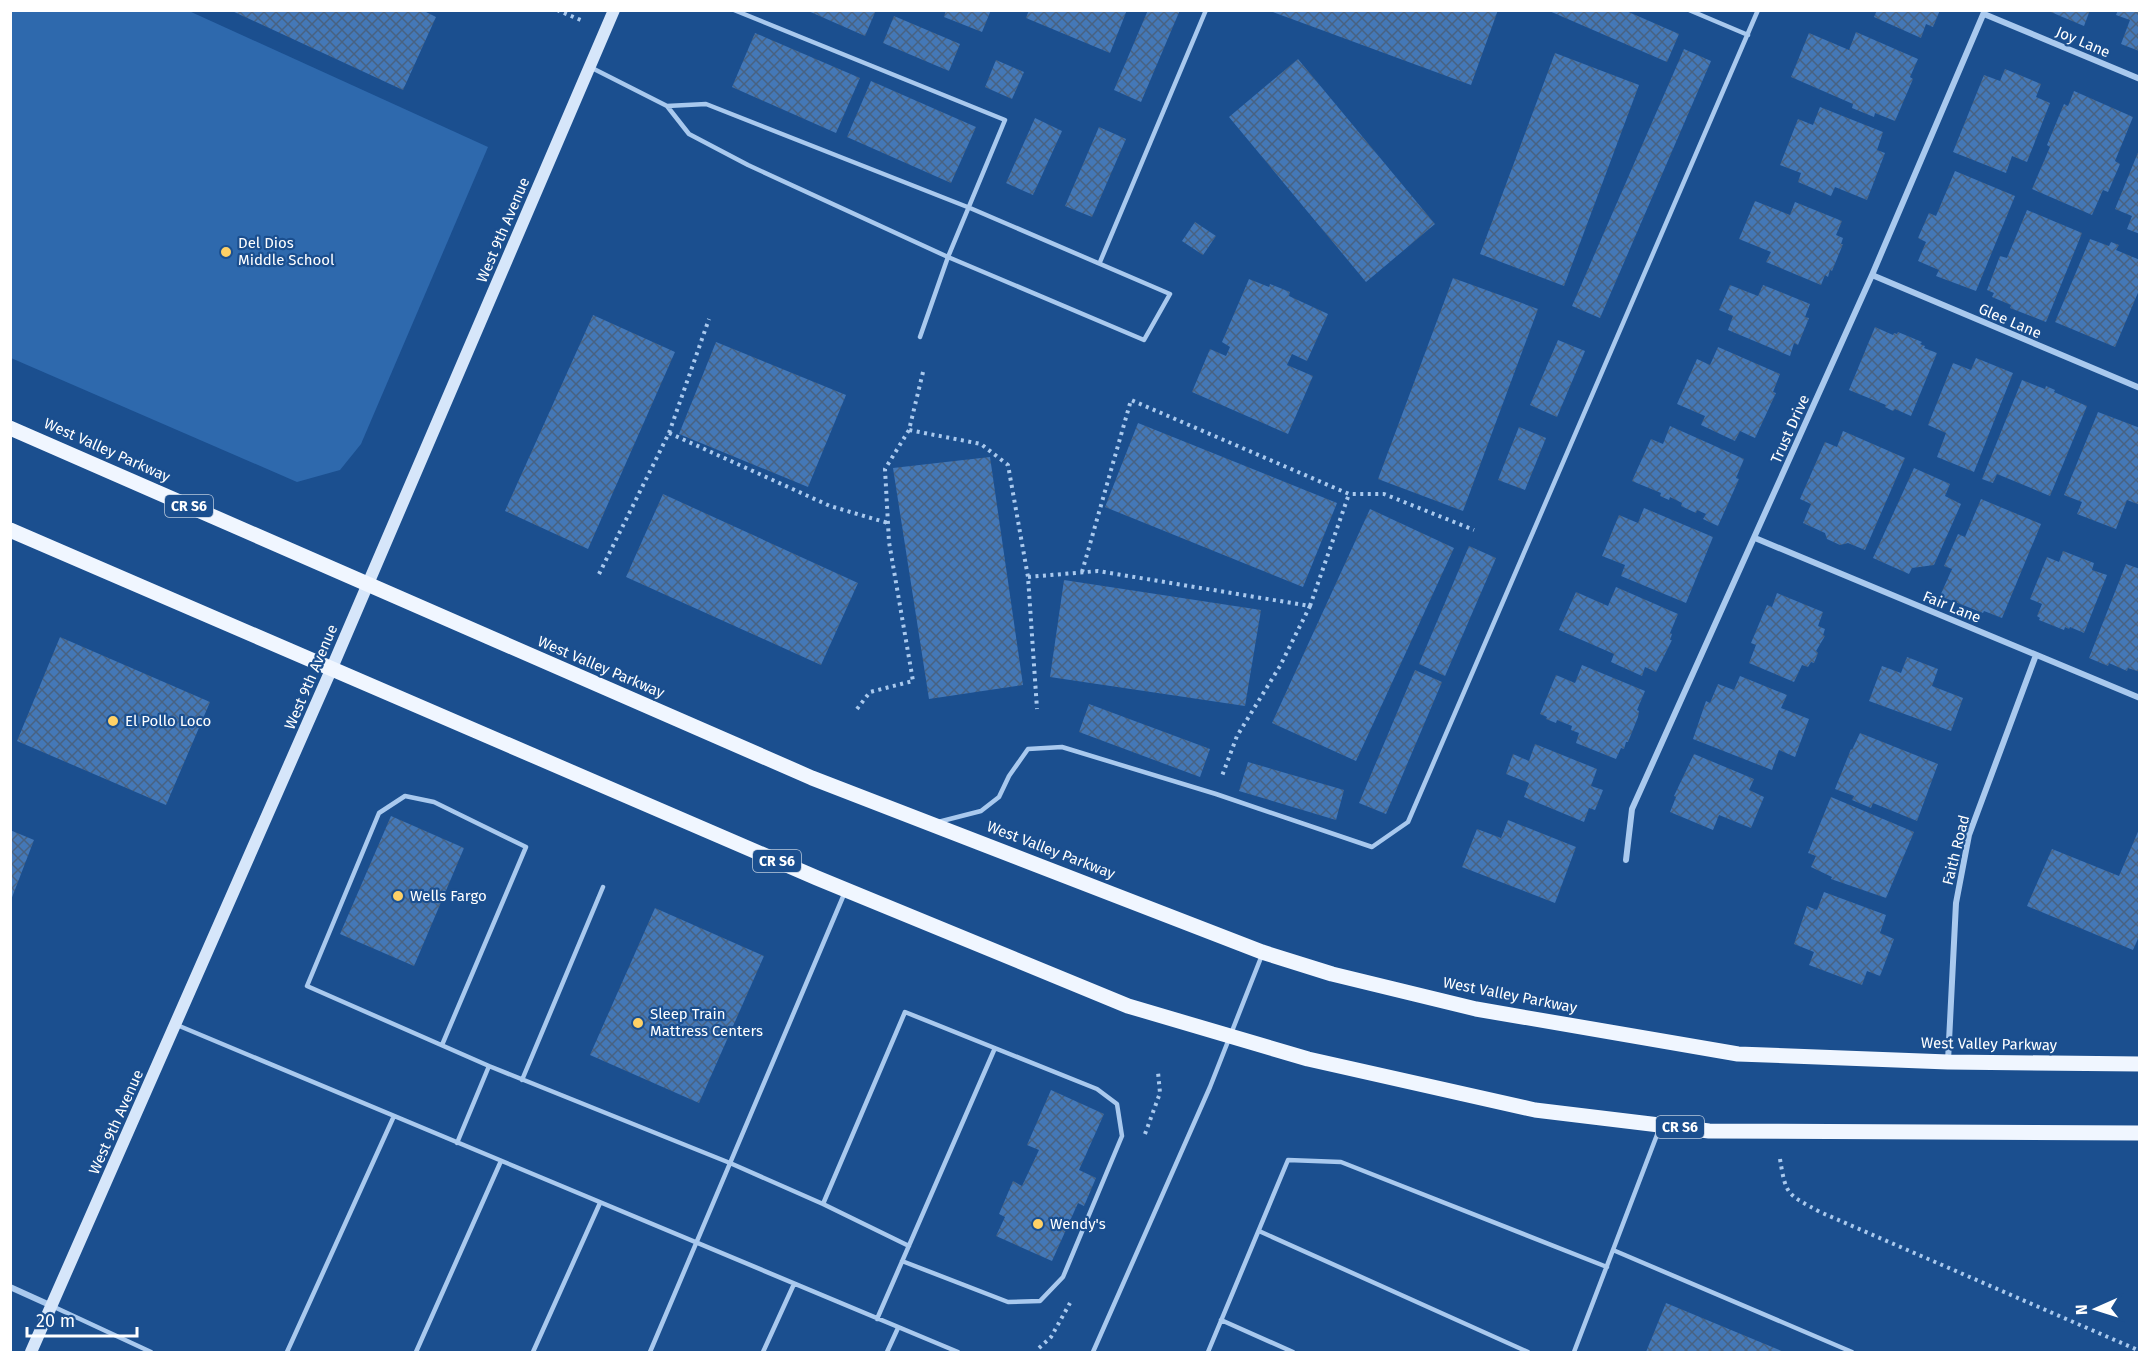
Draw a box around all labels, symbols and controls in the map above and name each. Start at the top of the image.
street label: Joy Lane [2053,23,2113,61]
street label: West 9th Avenue [473,175,533,285]
place label: Del Dios Middle School [238,234,335,269]
marker: Del Dios Middle School [219,245,233,259]
street label: Glee Lane [1976,300,2044,342]
street label: Trust Drive [1767,392,1813,466]
street label: West Valley Parkway [41,414,173,486]
road number: CR S6 [165,495,213,517]
street label: Fair Lane [1920,587,1984,627]
street label: West 9th Avenue [281,622,341,732]
street label: West Valley Parkway [535,632,668,702]
place label: El Pollo Loco [125,712,211,730]
marker: El Pollo Loco [106,714,120,728]
street label: Faith Road [1939,813,1973,887]
street label: West Valley Parkway [984,817,1118,883]
road number: CR S6 [753,850,801,872]
place label: Wells Fargo [410,887,487,905]
marker: Wells Fargo [391,889,405,903]
street label: West Valley Parkway [1441,973,1579,1017]
place label: Sleep Train Mattress Centers [650,1005,763,1040]
marker: Sleep Train Mattress Centers [631,1016,645,1030]
street label: West Valley Parkway [1921,1034,2058,1054]
street label: West 9th Avenue [85,1067,147,1177]
road number: CR S6 [1656,1116,1704,1138]
place label: Wendy's [1050,1215,1106,1233]
marker: Wendy's [1031,1217,1045,1231]
north arrow [2066,1279,2126,1339]
scale bar [27,1300,136,1338]
text: N [2072,1304,2091,1316]
text: 20 m [36,1310,75,1332]

